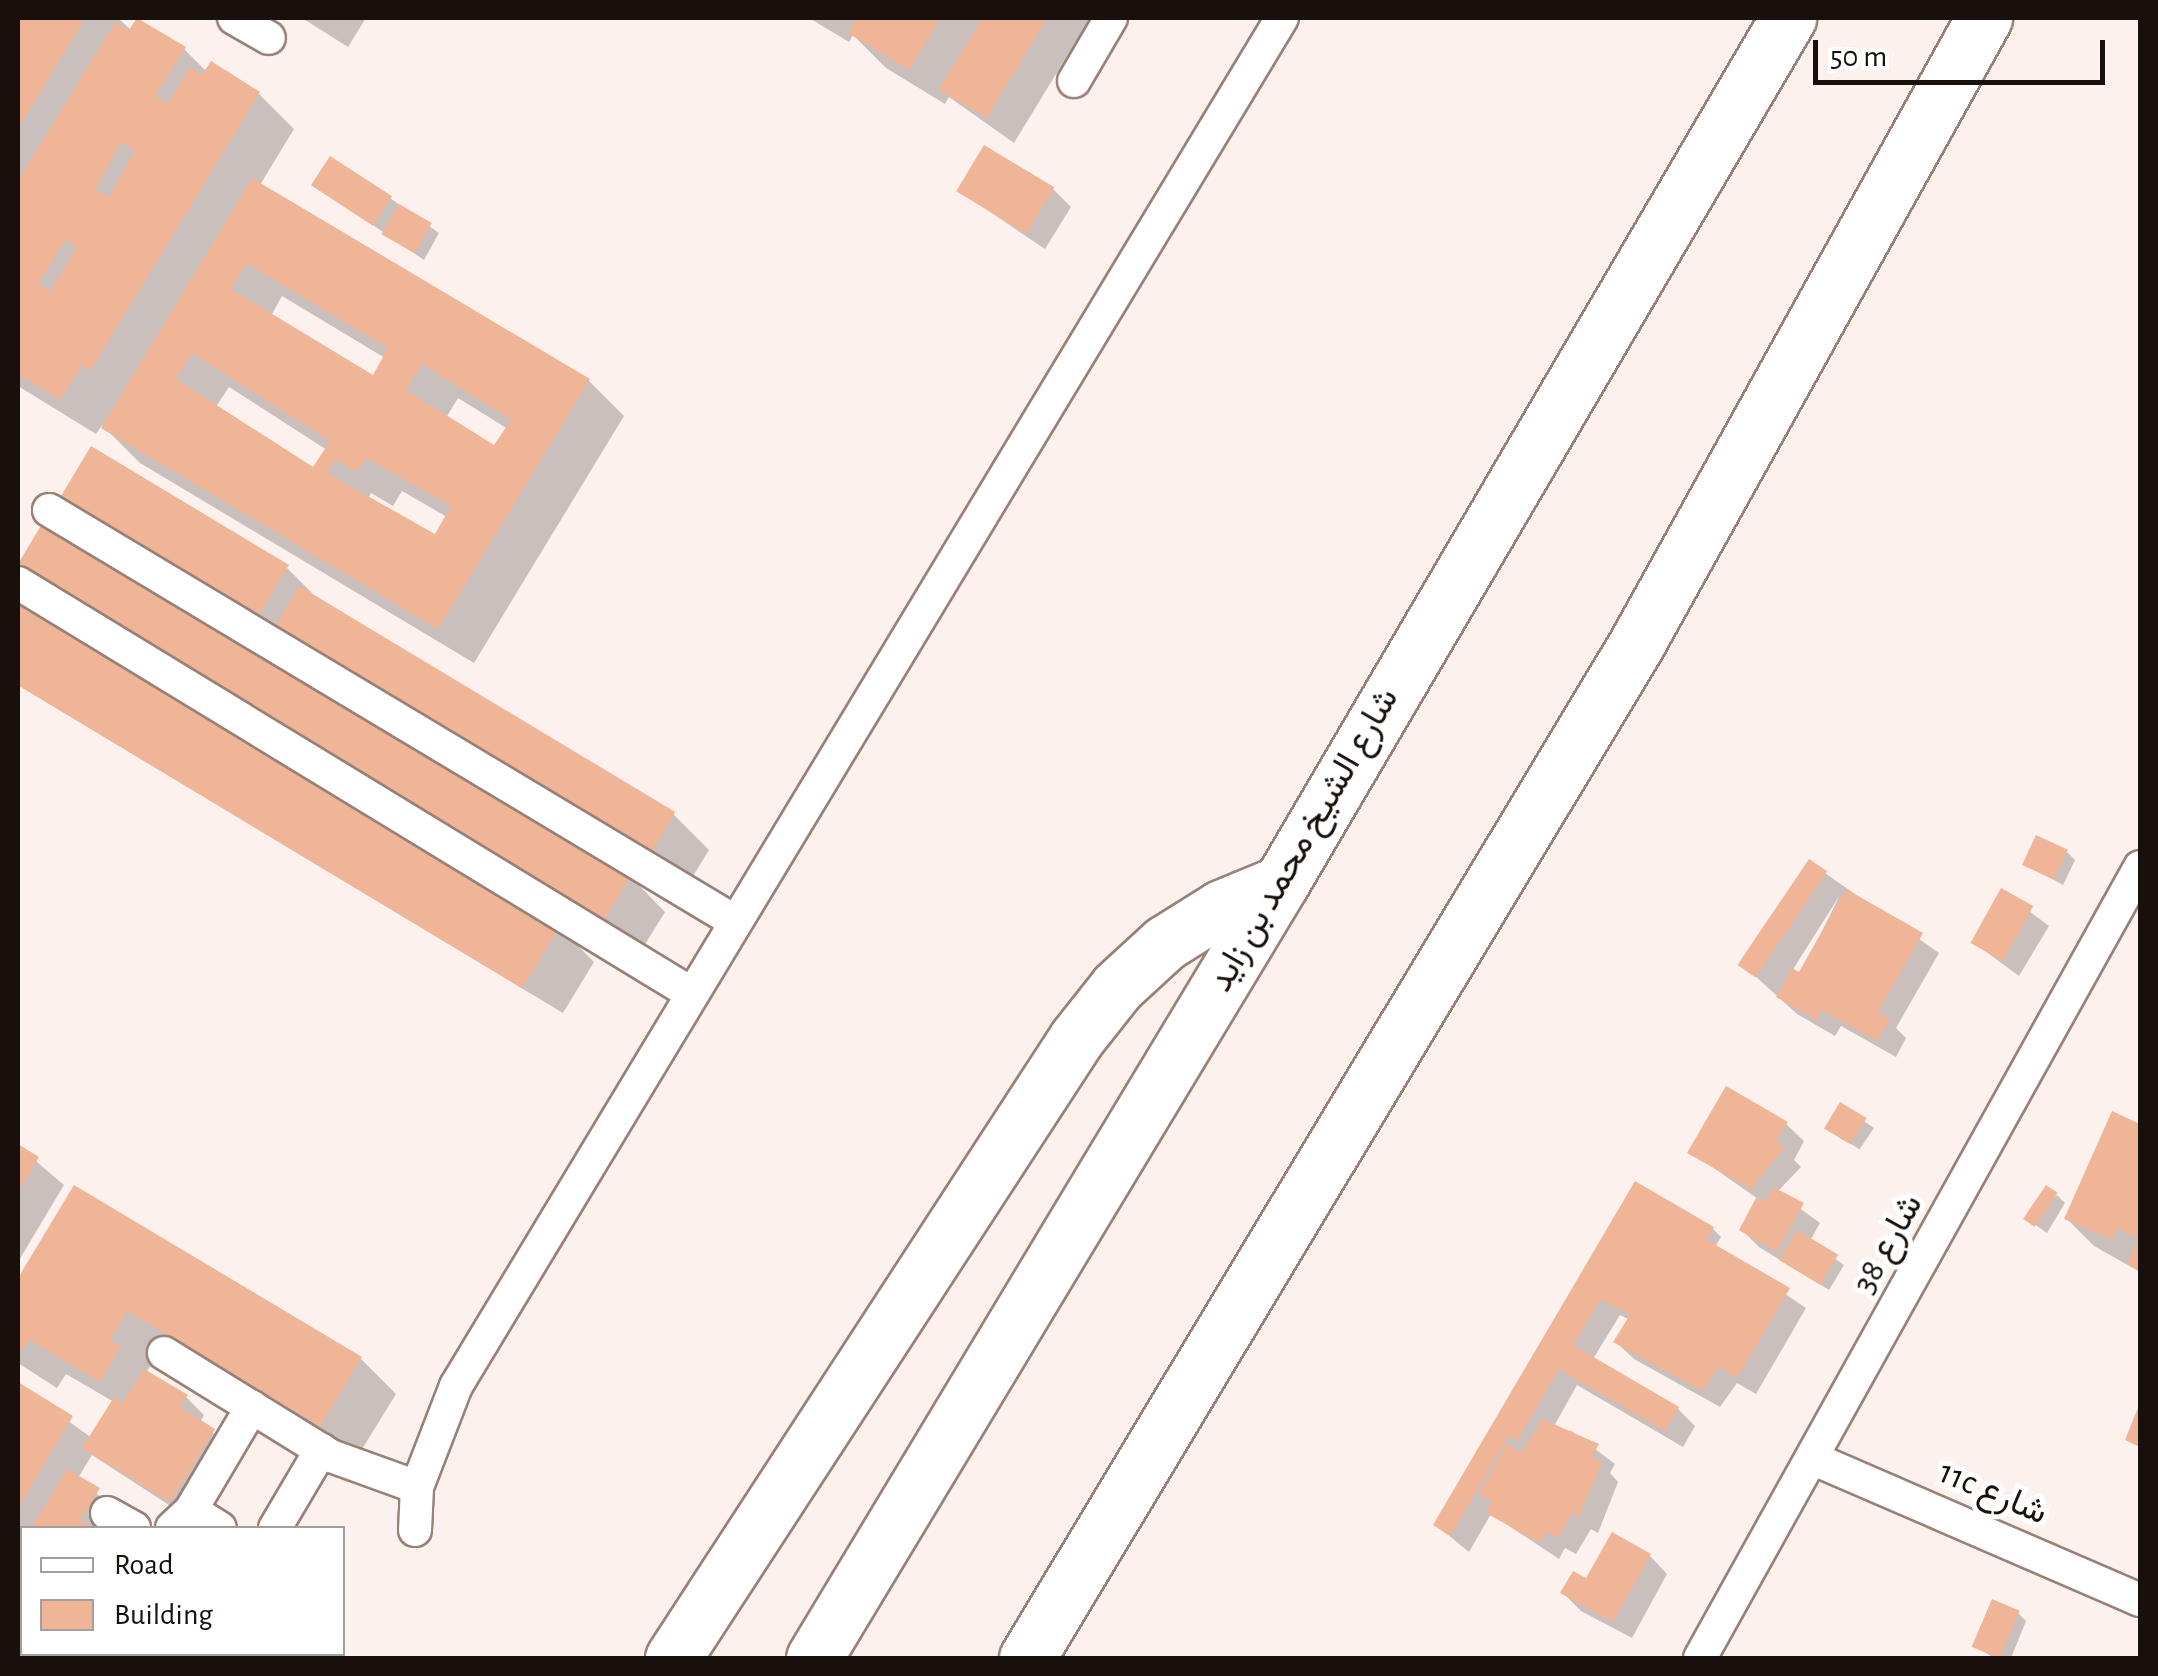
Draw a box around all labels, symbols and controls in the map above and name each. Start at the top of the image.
scale bar [1818,20,2110,82]
text: 50 m [1830,42,1887,72]
street label: شارع الشيخ محمد بن زايد [1200,681,1408,999]
street label: شارع 38 [1844,1187,1932,1301]
street label: 11c شارع [1932,1451,2054,1535]
legend [20,1526,345,1656]
text: Road [114,1550,174,1580]
text: Building [114,1600,213,1630]

